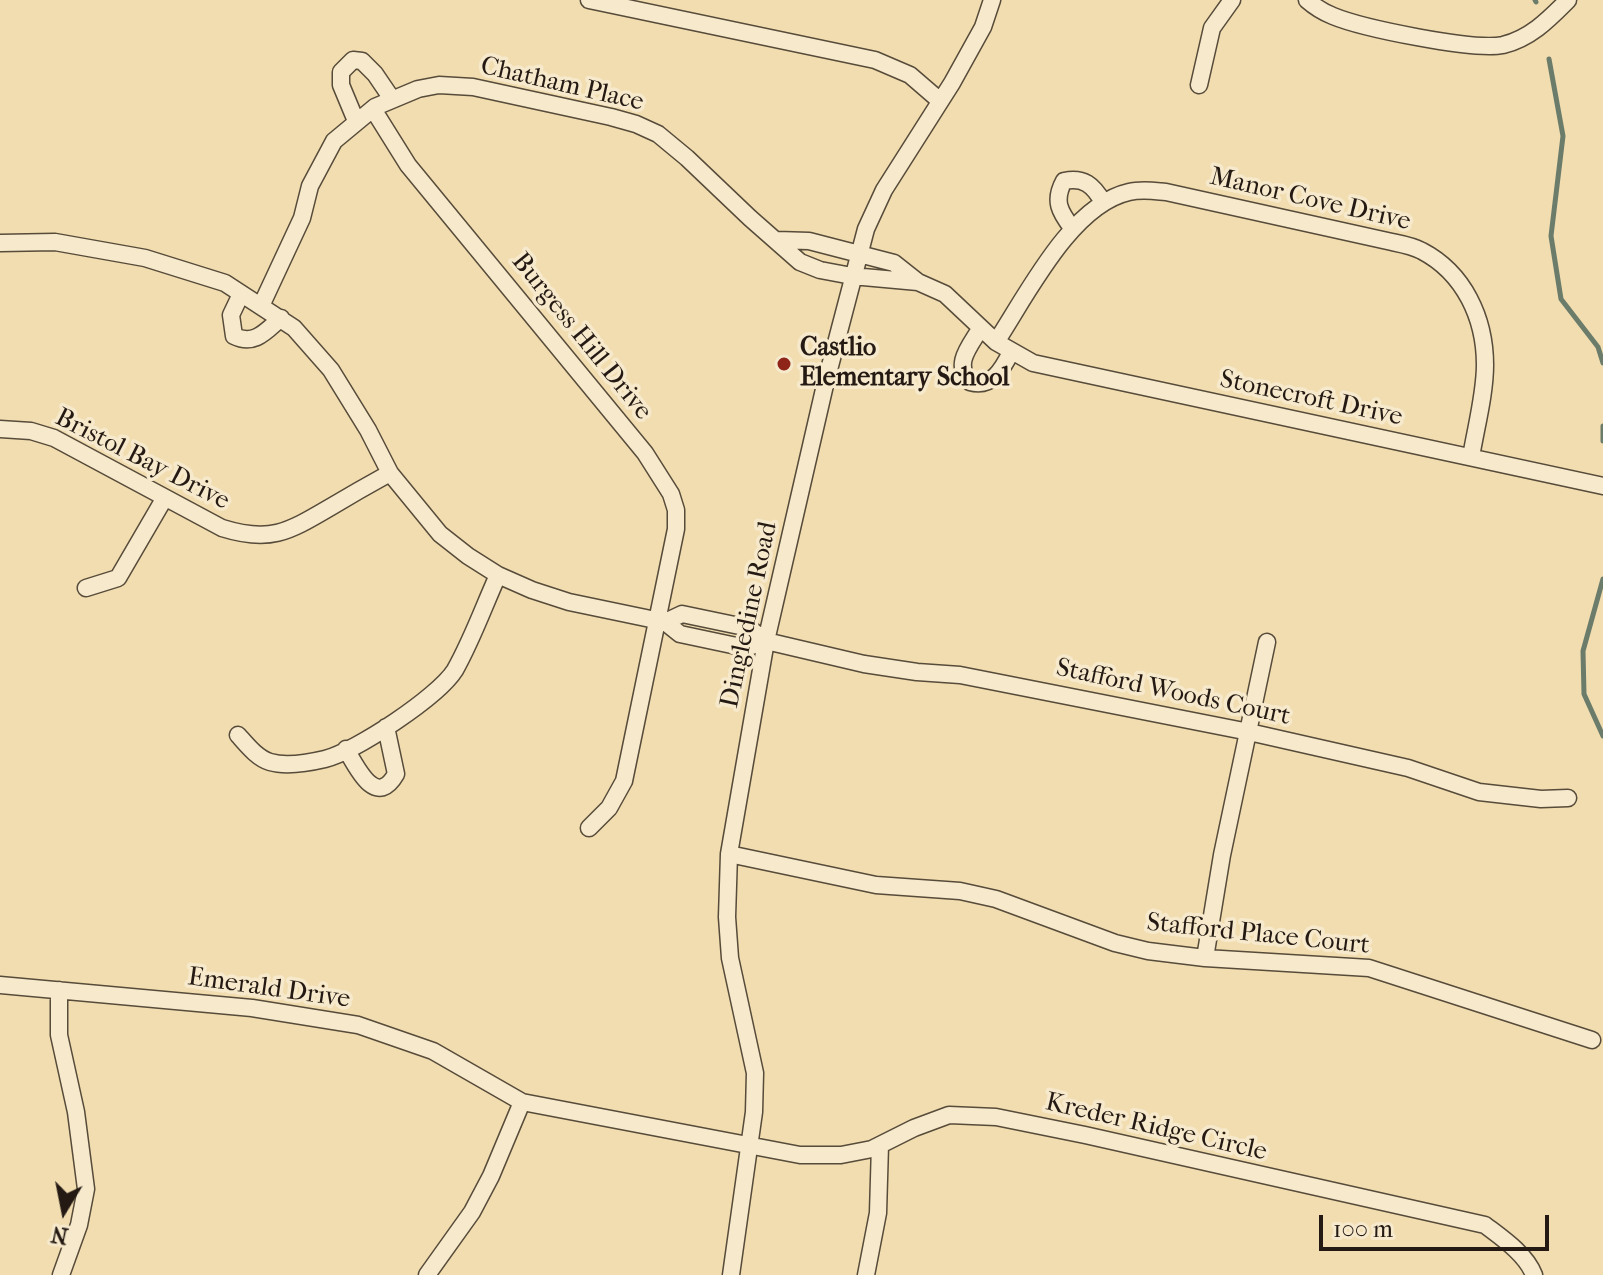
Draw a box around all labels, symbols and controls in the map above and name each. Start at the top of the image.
street label: Chatham Place [477,51,647,119]
street label: Manor Cove Drive [1207,162,1413,238]
street label: Burgess Hill Drive [504,247,658,427]
place label: Castlio Elementary School [800,333,1009,394]
marker: Castlio Elementary School [775,355,793,373]
street label: Stonecroft Drive [1217,364,1405,434]
street label: Bristol Bay Drive [50,403,234,517]
street label: Dingledine Road [715,519,785,711]
street label: Stafford Woods Court [1053,653,1293,733]
street label: Stafford Place Court [1145,908,1371,962]
street label: Emerald Drive [186,962,352,1016]
street label: Kreder Ridge Circle [1042,1087,1270,1169]
north arrow [24,1171,104,1251]
scale bar [1323,1199,1553,1249]
text: 100 m [1333,1215,1393,1243]
text: N [49,1220,70,1249]

